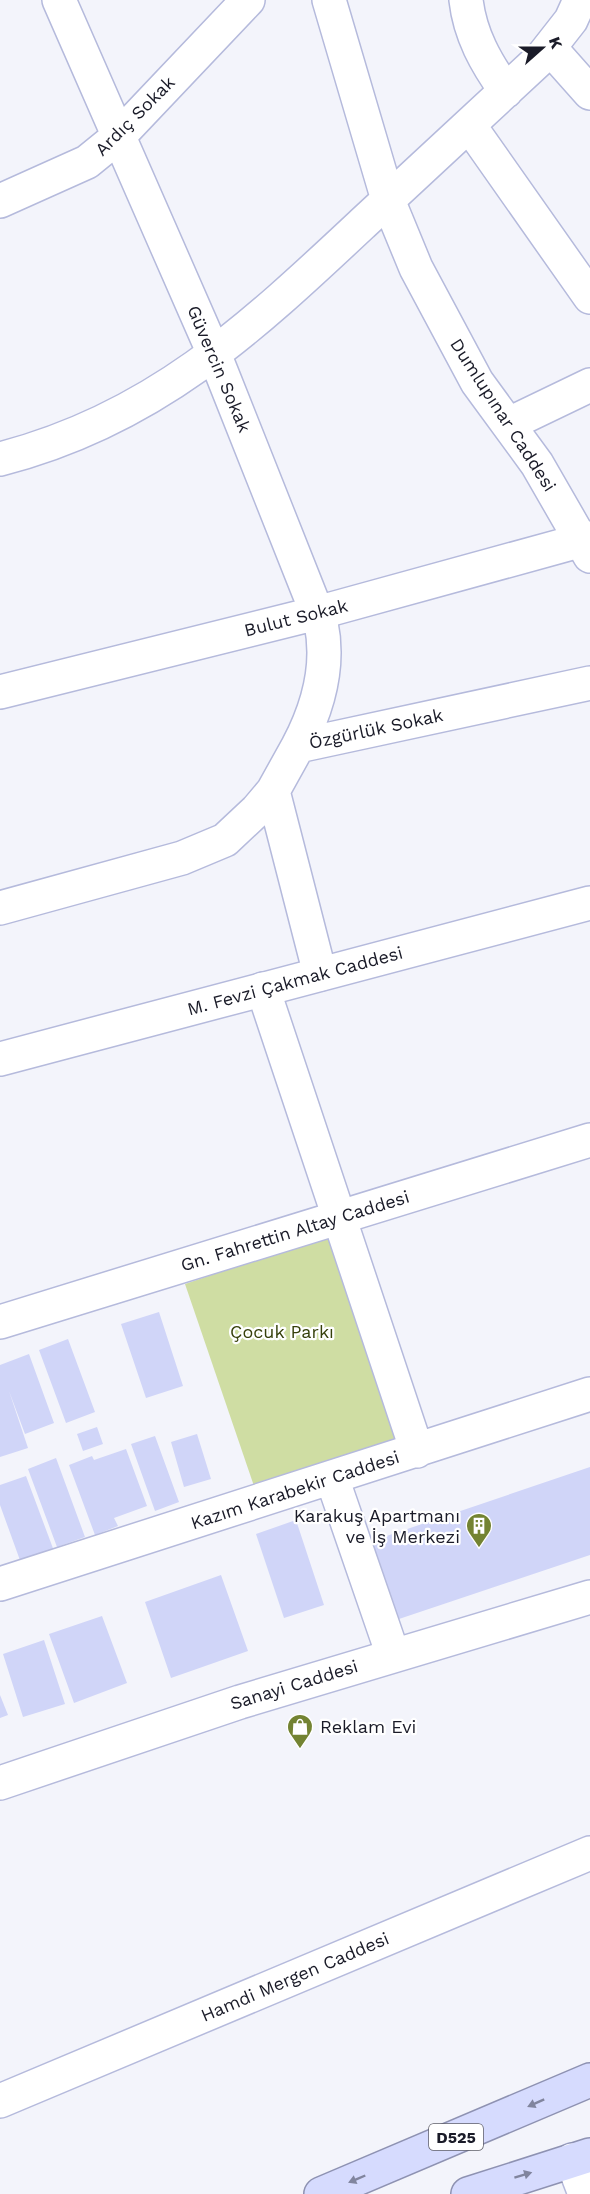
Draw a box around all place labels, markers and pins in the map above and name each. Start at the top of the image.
place label: Karakuş Apartmanı ve İş Merkezi [294,1505,460,1547]
building icon: Karakuş Apartmanı ve İş Merkezi [464,1511,494,1549]
shop icon: Reklam Evi [285,1712,315,1750]
place label: Reklam Evi [320,1716,416,1737]

